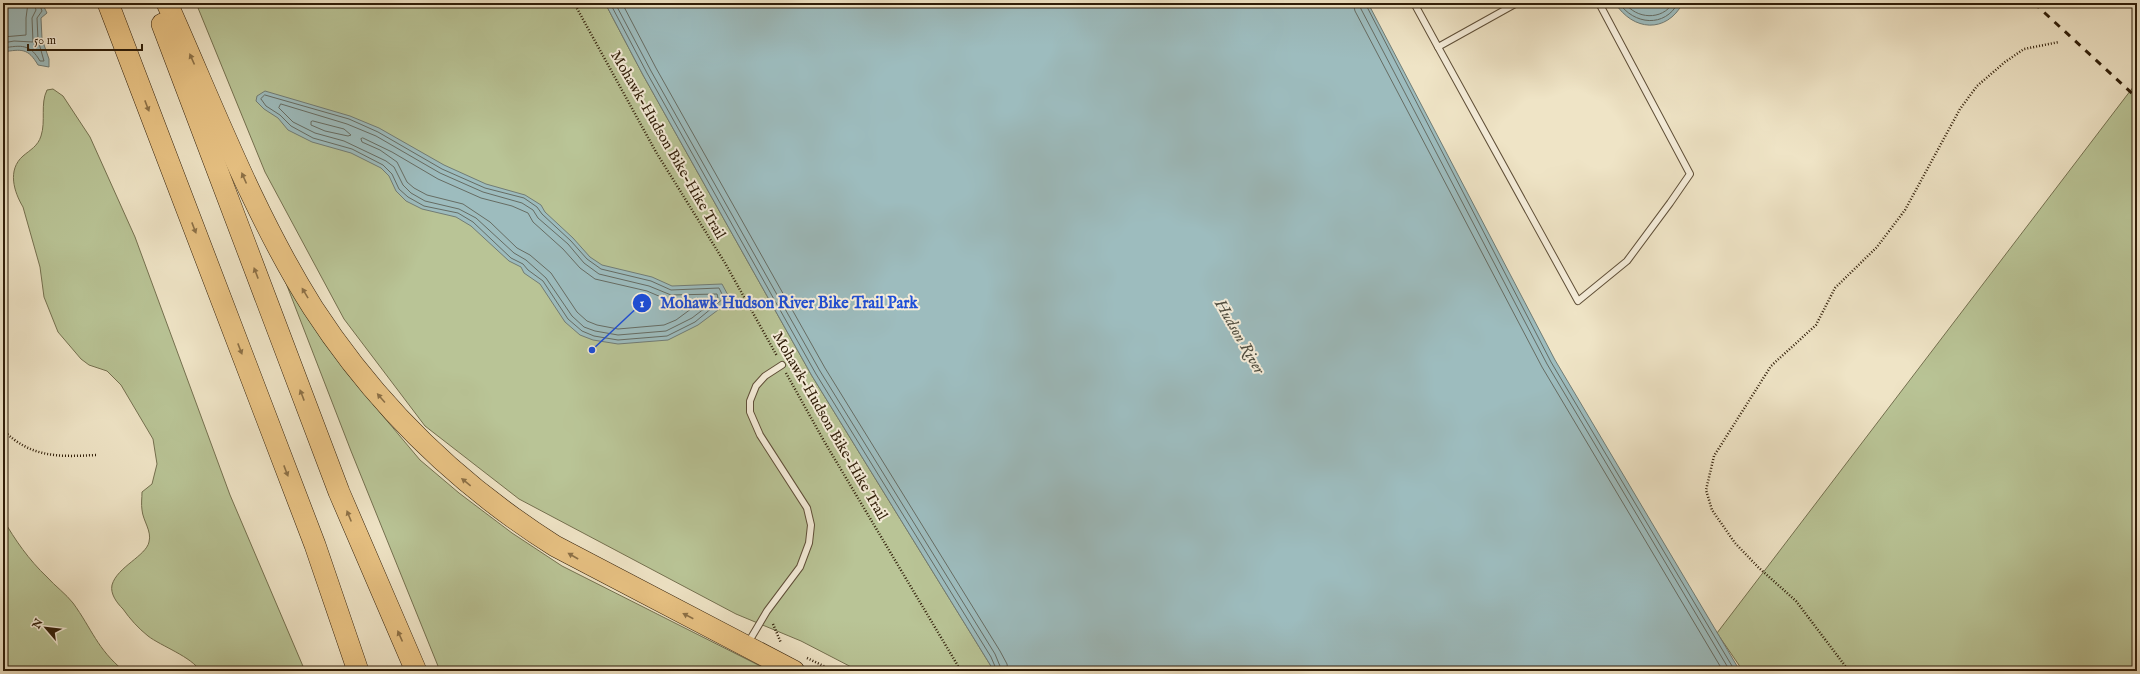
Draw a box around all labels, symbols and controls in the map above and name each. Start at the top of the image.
scale bar [28,26,142,52]
text: 50 m [34,33,56,48]
street label: Mohawk-Hudson Bike-Hike Trail [606,47,730,243]
one-way arrow [189,53,195,65]
one-way arrow [145,101,151,113]
one-way arrow [241,172,248,184]
one-way arrow [191,222,197,234]
one-way arrow [253,267,259,279]
one-way arrow [301,287,308,299]
callout: Mohawk Hudson River Bike Trail Park [632,289,925,317]
text: Mohawk Hudson River Bike Trail Park [660,294,918,314]
water label: Hudson River [1209,295,1269,379]
text: 1 [640,296,645,311]
street label: Mohawk-Hudson Bike-Hike Trail [768,328,892,524]
one-way arrow [237,344,243,356]
one-way arrow [299,388,305,400]
one-way arrow [376,393,385,404]
one-way arrow [284,465,290,477]
one-way arrow [460,478,471,486]
one-way arrow [346,511,352,522]
one-way arrow [567,552,579,559]
north arrow [26,608,66,648]
one-way arrow [682,613,694,619]
text: N [29,616,47,632]
one-way arrow [397,630,403,641]

